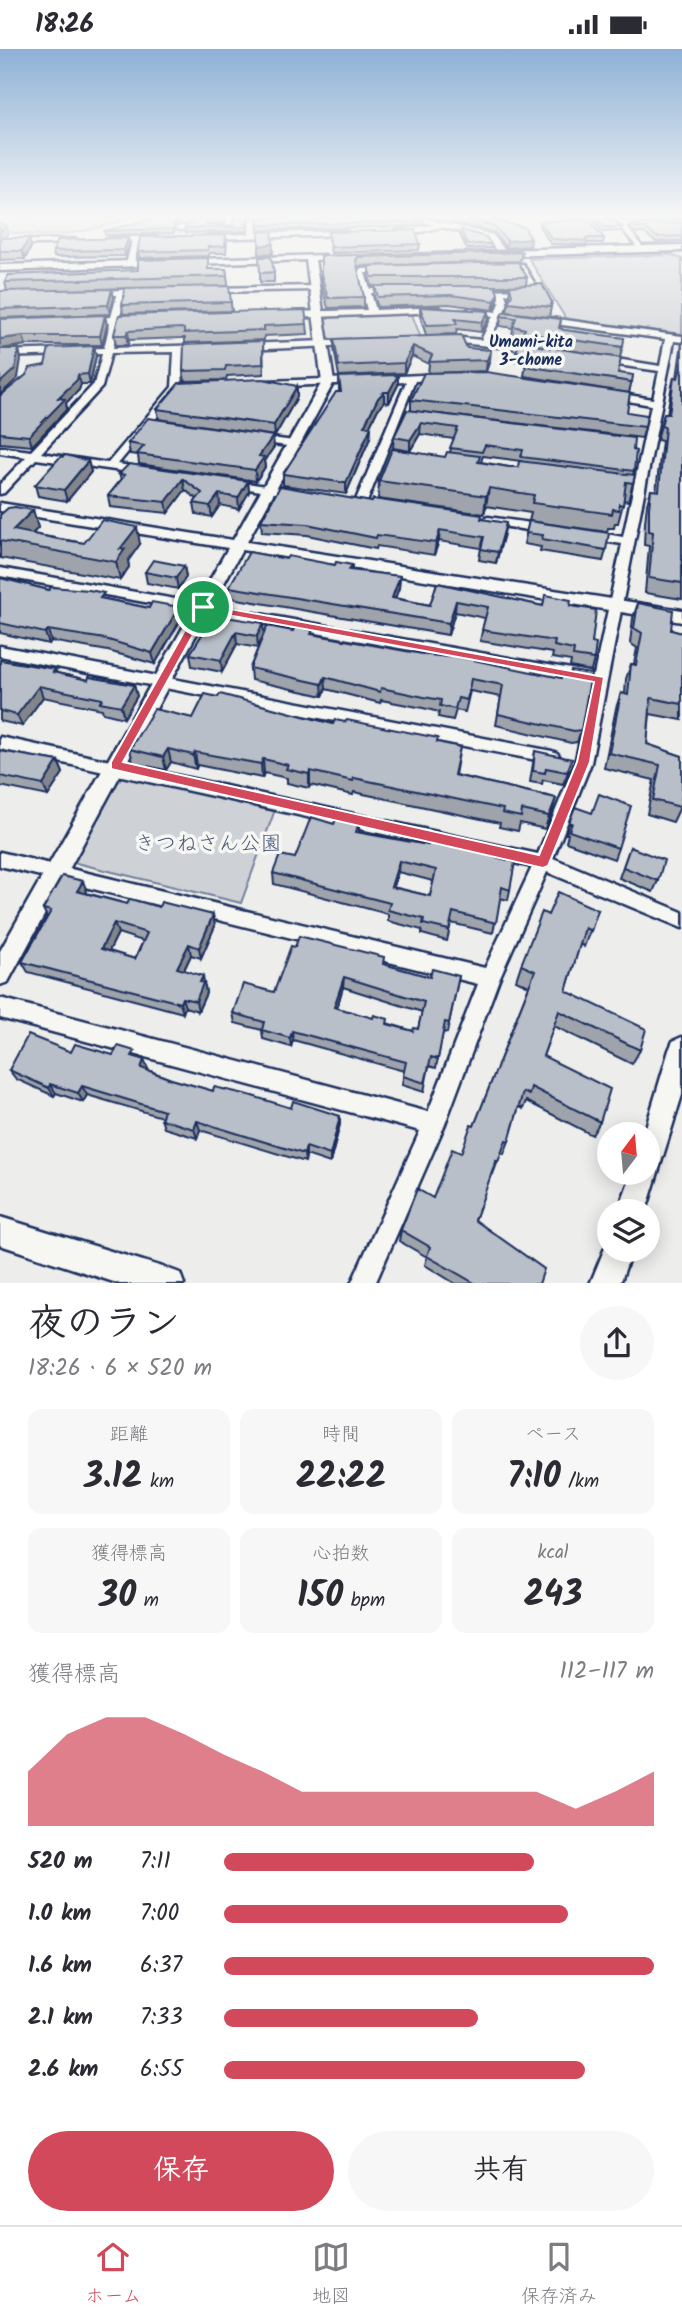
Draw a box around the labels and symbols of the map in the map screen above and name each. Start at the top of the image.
district label: Umami-kita 3-chome [489,330,573,373]
pin [173,577,233,637]
park label: きつねさん公園 [135,828,282,861]
north arrow [597,1122,660,1185]

